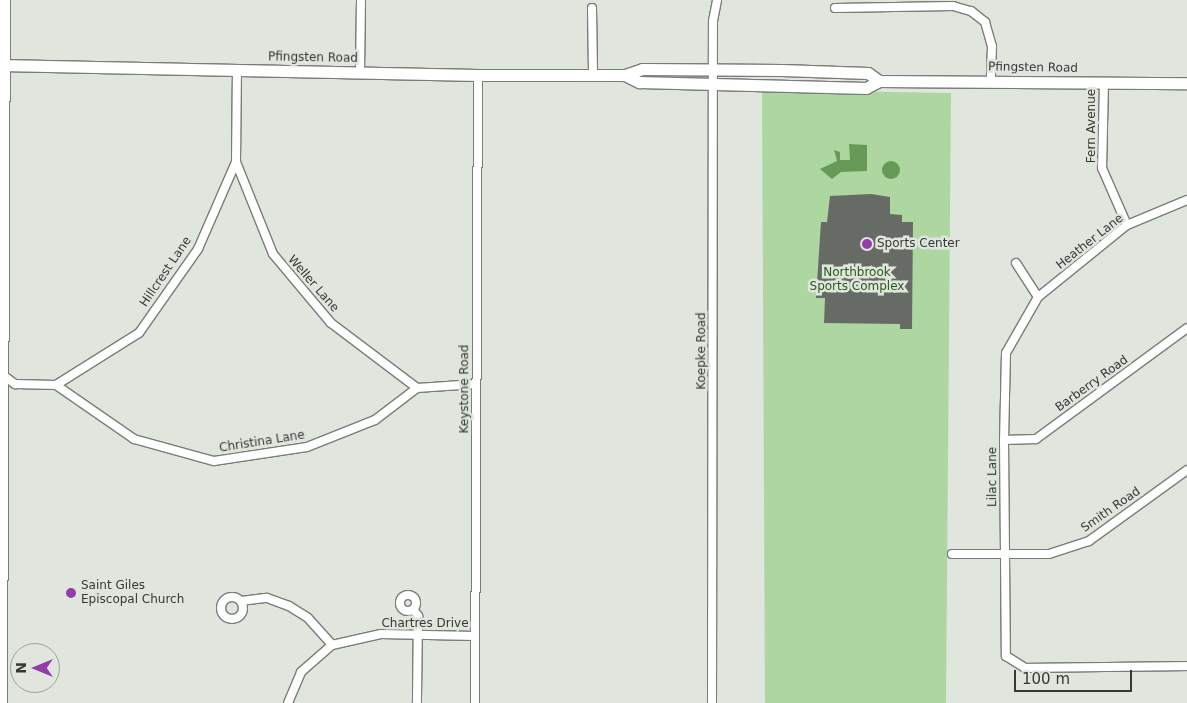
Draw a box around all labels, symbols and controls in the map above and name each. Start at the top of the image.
street label: Pfingsten Road [268,50,358,66]
street label: Pfingsten Road [988,60,1078,76]
street label: Fern Avenue [1085,89,1099,163]
street label: Heather Lane [1054,211,1126,273]
street label: Hillcrest Lane [137,234,195,310]
place label: Sports Center [877,237,960,251]
marker: Sports Center [861,238,873,250]
street label: Weller Lane [284,253,342,315]
park label: Northbrook Sports Complex [810,266,904,294]
street label: Koepke Road [695,312,709,390]
street label: Keystone Road [458,345,472,433]
street label: Barberry Road [1053,353,1131,415]
street label: Christina Lane [218,428,306,456]
street label: Lilac Lane [986,447,1000,507]
street label: Smith Road [1079,484,1143,536]
place label: Saint Giles Episcopal Church [81,579,184,607]
marker: Saint Giles Episcopal Church [65,587,77,599]
street label: Chartres Drive [381,617,469,631]
north arrow [10,643,60,693]
scale bar [1017,660,1134,692]
text: N [13,662,29,674]
text: 100 m [1022,670,1070,688]

